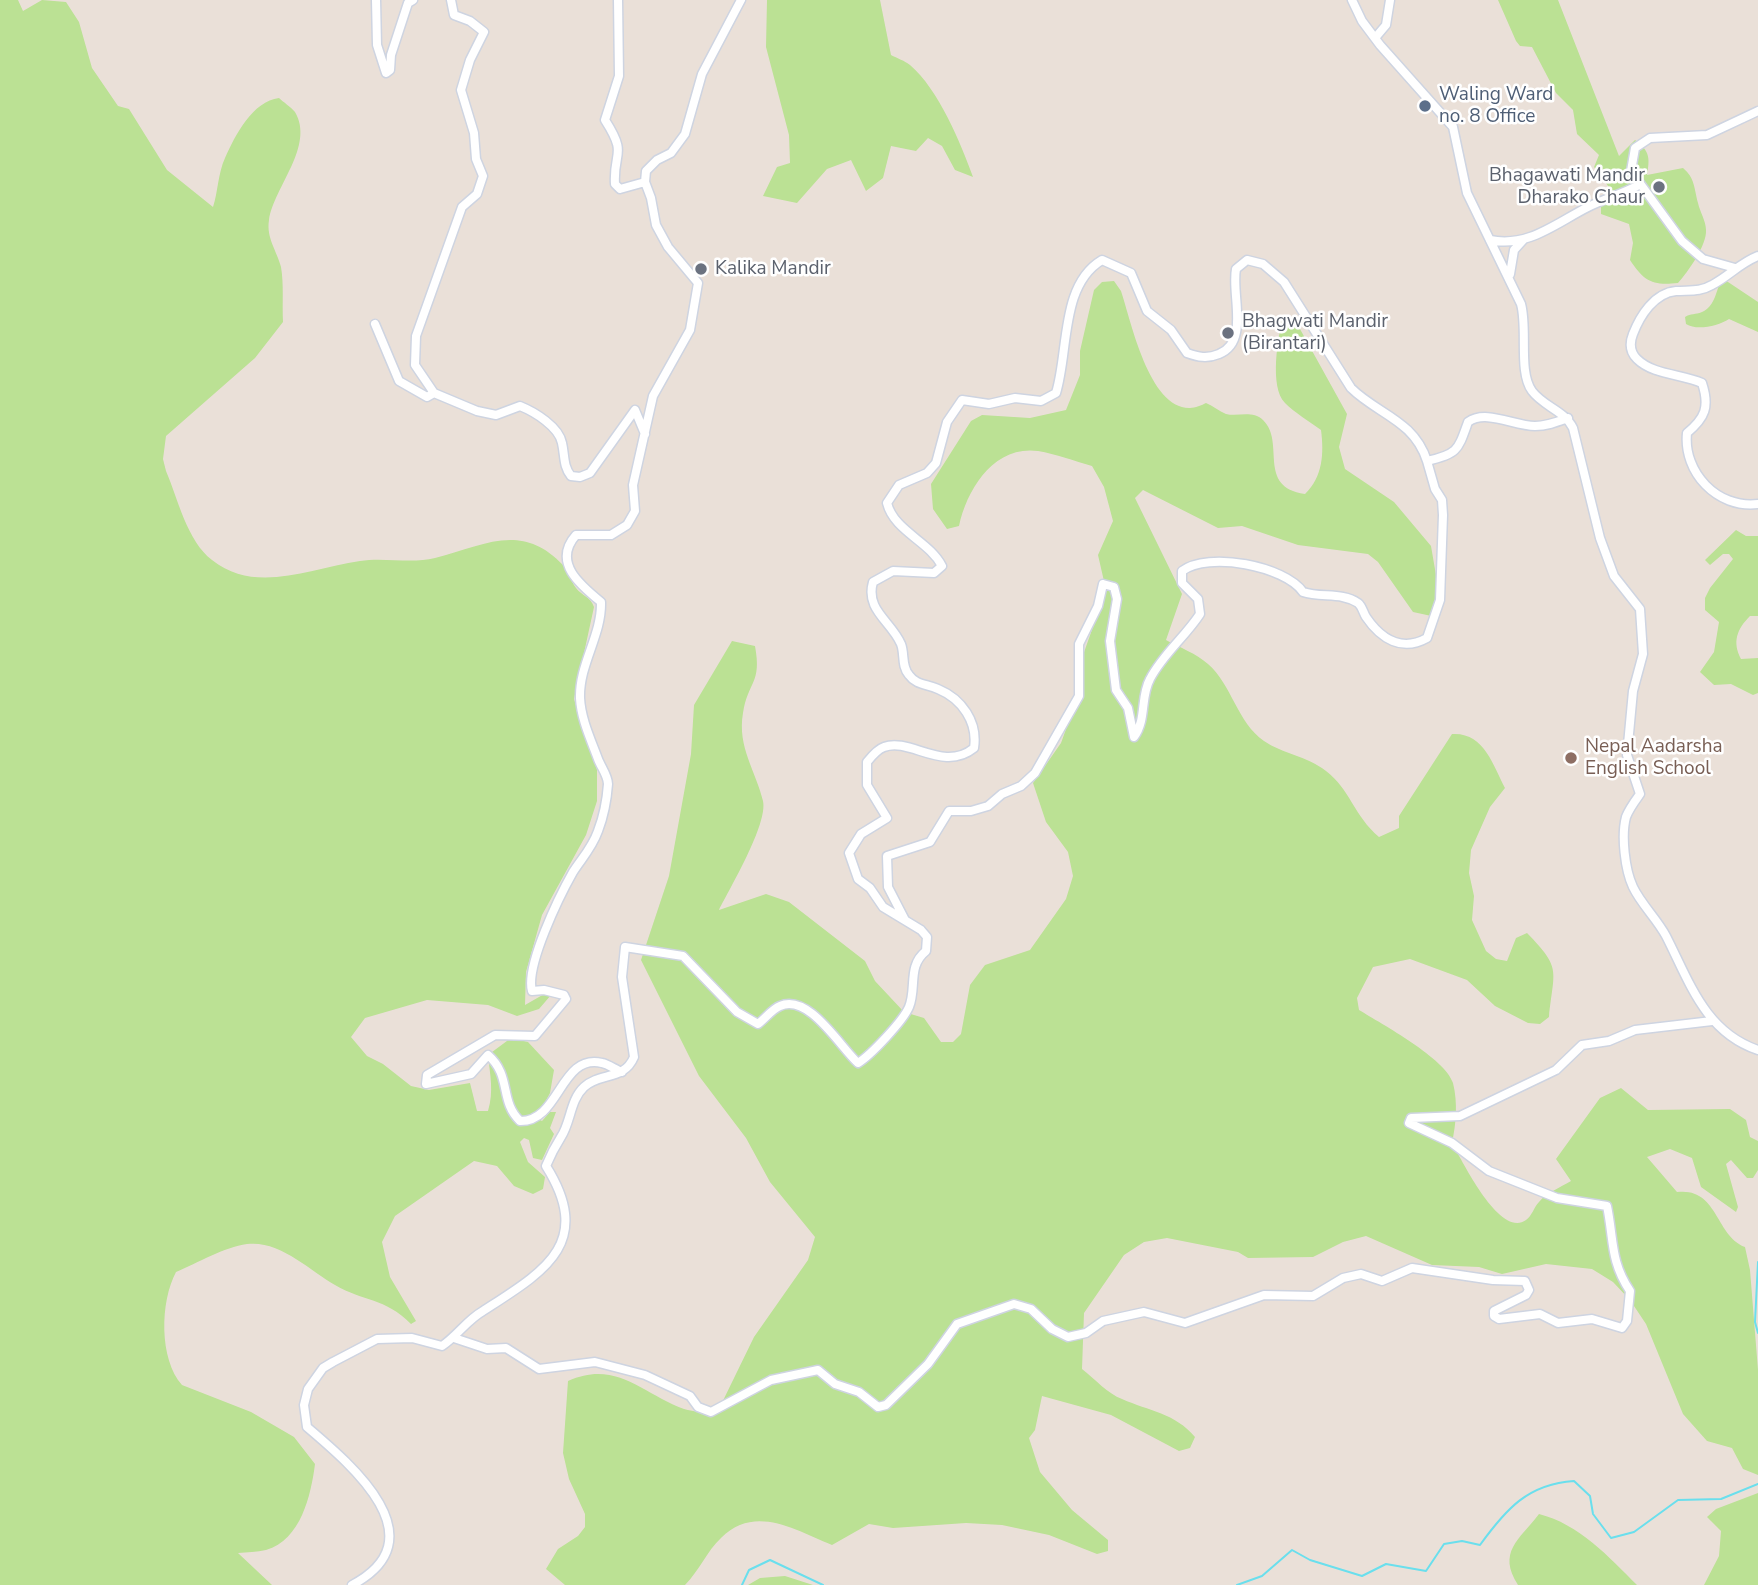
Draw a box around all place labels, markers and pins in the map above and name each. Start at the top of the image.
place label: Waling Ward no. 8 Office [1439,84,1553,128]
marker: Waling Ward no. 8 Office [1417,98,1433,114]
place label: Bhagawati Mandir Dharako Chaur [1489,165,1645,209]
marker: Bhagawati Mandir Dharako Chaur [1651,179,1667,195]
place label: Kalika Mandir [715,258,831,280]
marker: Kalika Mandir [693,261,709,277]
place label: Bhagwati Mandir (Birantari) [1242,311,1388,355]
marker: Bhagwati Mandir (Birantari) [1220,325,1236,341]
place label: Nepal Aadarsha English School [1585,736,1723,780]
marker: Nepal Aadarsha English School [1563,750,1579,766]

